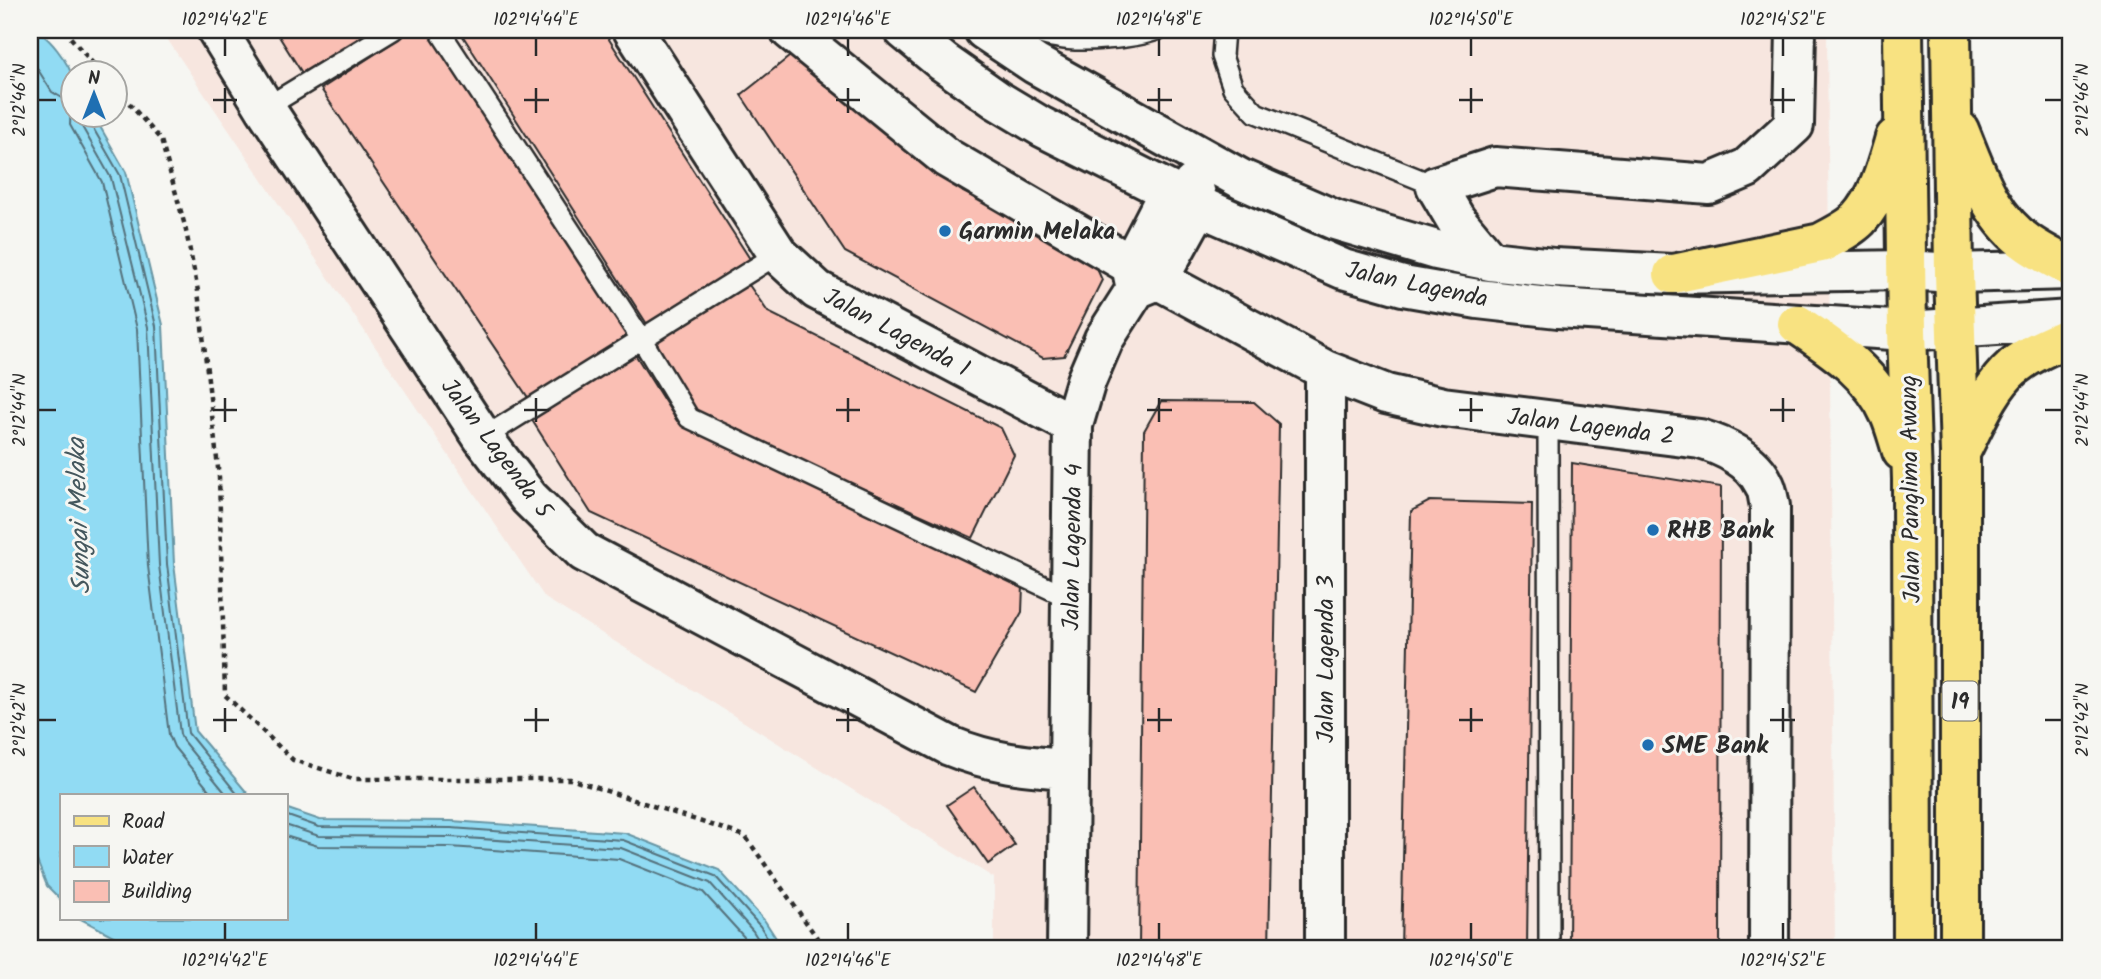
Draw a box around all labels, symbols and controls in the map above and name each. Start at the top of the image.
text: 102°14'42"E [182,6,269,35]
text: 102°14'44"E [493,6,579,35]
text: 102°14'46"E [805,6,891,35]
text: 102°14'48"E [1116,6,1203,35]
text: 102°14'50"E [1429,6,1514,35]
text: 102°14'52"E [1740,6,1826,35]
north arrow [60,60,130,130]
text: 2°12'46"N [6,63,35,137]
text: 2°12'46"N [2069,63,2098,137]
text: N [88,64,100,94]
place label: Garmin Melaka [959,213,1115,252]
marker: Garmin Melaka [937,223,953,239]
street label: Jalan Lagenda [1342,251,1491,320]
street label: Jalan Lagenda 1 [816,278,977,389]
street label: Jalan Lagenda 5 [430,370,563,529]
text: 2°12'44"N [6,373,35,447]
text: 2°12'44"N [2069,373,2098,447]
street label: Jalan Panglima Awang [1890,375,1933,603]
street label: Jalan Lagenda 2 [1505,398,1677,457]
water label: Sungai Melaka [56,435,104,595]
street label: Jalan Lagenda 4 [1053,463,1094,631]
place label: RHB Bank [1667,512,1775,551]
marker: RHB Bank [1645,522,1661,538]
street label: Jalan Lagenda 3 [1307,575,1346,743]
road number: 19 [1942,681,1978,720]
text: 2°12'42"N [6,683,35,757]
text: 2°12'42"N [2069,683,2098,757]
place label: SME Bank [1662,727,1769,766]
marker: SME Bank [1640,737,1656,753]
legend [60,794,287,920]
text: Road [122,806,165,839]
text: Water [122,842,174,875]
text: Building [122,876,192,909]
text: 102°14'42"E [182,947,269,976]
text: 102°14'44"E [493,947,579,976]
text: 102°14'46"E [805,947,891,976]
text: 102°14'48"E [1116,947,1203,976]
text: 102°14'50"E [1429,947,1514,976]
text: 102°14'52"E [1740,947,1826,976]

